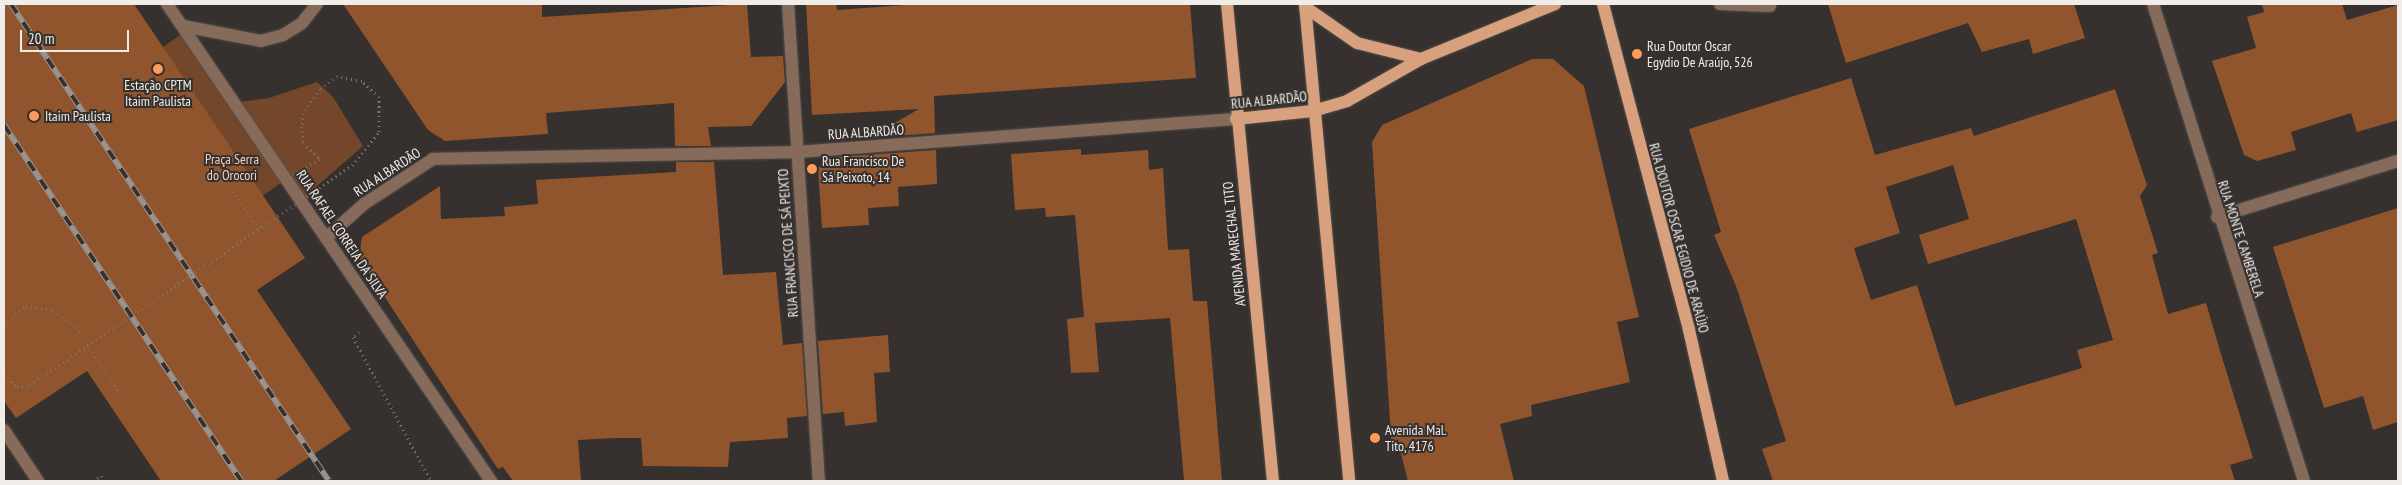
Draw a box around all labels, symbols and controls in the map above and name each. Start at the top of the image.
scale bar [22,20,131,52]
text: 20 m [28,29,54,48]
place label: Rua Doutor Oscar Egydio De Araújo, 526 [1647,38,1754,70]
marker: Rua Doutor Oscar Egydio De Araújo, 526 [1631,48,1643,60]
marker: Estação CPTM Itaim Paulista [152,63,164,75]
place label: Estação CPTM Itaim Paulista [124,77,192,110]
street label: RUA ALBARDÃO [1230,88,1308,112]
place label: Itaim Paulista [45,108,111,124]
marker: Itaim Paulista [27,109,41,123]
street label: RUA ALBARDÃO [827,121,905,143]
street label: RUA DOUTOR OSCAR EGIDIO DE ARAÚJO [1645,141,1713,335]
street label: RUA ALBARDÃO [350,144,424,200]
park label: Praça Serra do Orocori [205,151,259,184]
place label: Rua Francisco De Sá Peixoto, 14 [822,153,904,186]
marker: Rua Francisco De Sá Peixoto, 14 [806,163,818,175]
street label: RUA RAFAEL CORREIA DA SILVA [292,166,392,302]
street label: RUA FRANCISCO DE SÁ PEIXTO [774,168,802,318]
street label: RUA MONTE CAMBERELA [2214,178,2268,300]
street label: AVENIDA MARECHAL TITO [1219,180,1249,308]
place label: Avenida Mal. Tito, 4176 [1385,422,1446,454]
marker: Avenida Mal. Tito, 4176 [1369,432,1381,444]

